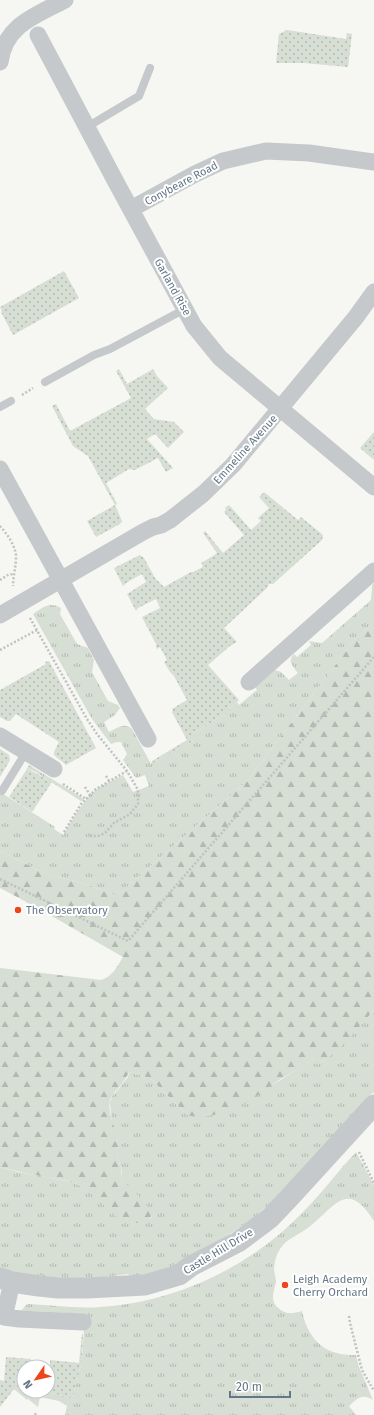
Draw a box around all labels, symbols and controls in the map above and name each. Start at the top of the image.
street label: Conybeare Road [143,159,220,208]
street label: Garland Rise [152,256,194,318]
street label: Emmeline Avenue [211,412,280,487]
place label: The Observatory [26,904,108,917]
marker: The Observatory [13,905,23,915]
street label: Castle Hill Drive [181,1226,255,1277]
place label: Leigh Academy Cherry Orchard [293,1273,368,1299]
marker: Leigh Academy Cherry Orchard [280,1280,290,1290]
north arrow [16,1359,56,1399]
scale bar [230,1373,290,1399]
text: N [21,1378,36,1391]
text: 20 m [236,1380,262,1394]

